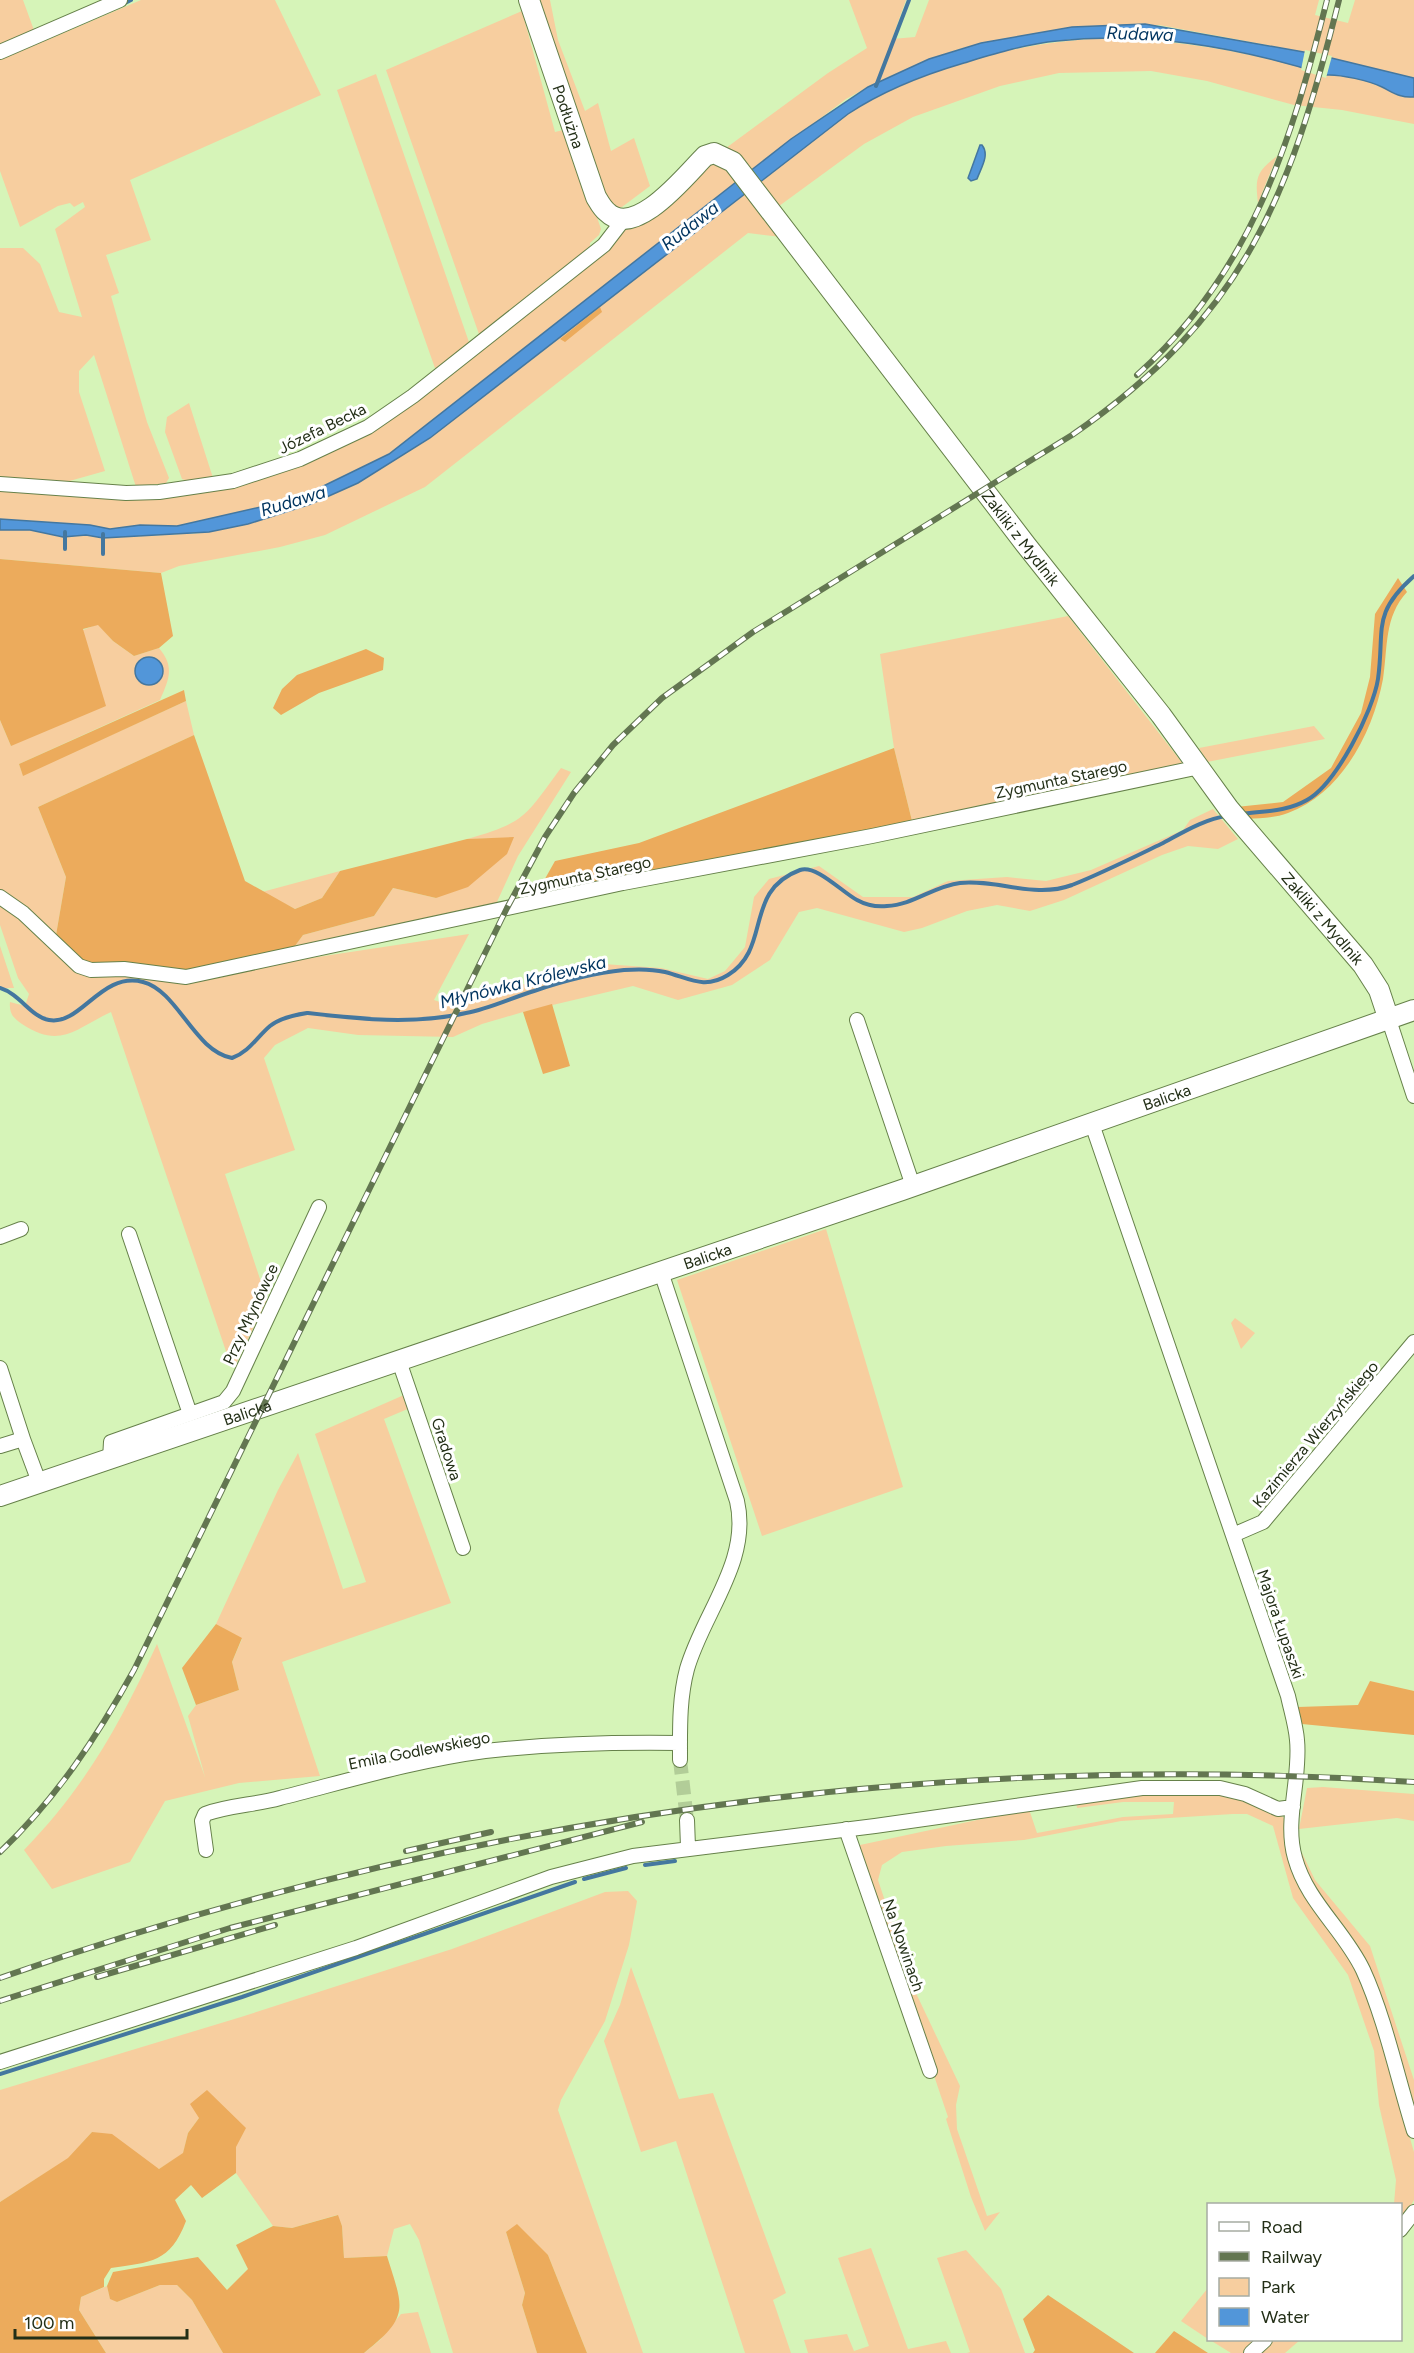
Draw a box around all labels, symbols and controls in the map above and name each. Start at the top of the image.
water label: Rudawa [1106,22,1174,46]
street label: Podłużna [548,82,588,151]
water label: Rudawa [657,196,723,255]
street label: Józefa Becka [275,399,369,458]
water label: Rudawa [258,481,329,521]
street label: Zakliki z Mydlnik [978,487,1064,590]
street label: Zygmunta Starego [993,756,1129,803]
street label: Zygmunta Starego [517,852,653,899]
street label: Zakliki z Mydlnik [1278,869,1368,969]
water label: Młynówka Królewska [437,951,609,1013]
street label: Balicka [1140,1080,1193,1115]
street label: Balicka [681,1240,734,1273]
street label: Przy Młynówce [219,1261,282,1368]
street label: Kazimierza Wierzyńskiego [1248,1357,1382,1512]
street label: Balicka [221,1396,274,1430]
street label: Gradowa [427,1415,466,1483]
street label: Majora Łupaszki [1253,1567,1308,1681]
street label: Emila Godlewskiego [347,1727,492,1774]
street label: Na Nowinach [879,1896,928,1994]
legend [1207,2203,1402,2341]
text: Road [1261,2216,1302,2238]
text: Railway [1261,2246,1323,2268]
text: Park [1261,2276,1296,2298]
scale bar [15,2302,188,2340]
text: Water [1261,2306,1309,2328]
text: 100 m [24,2312,74,2334]

